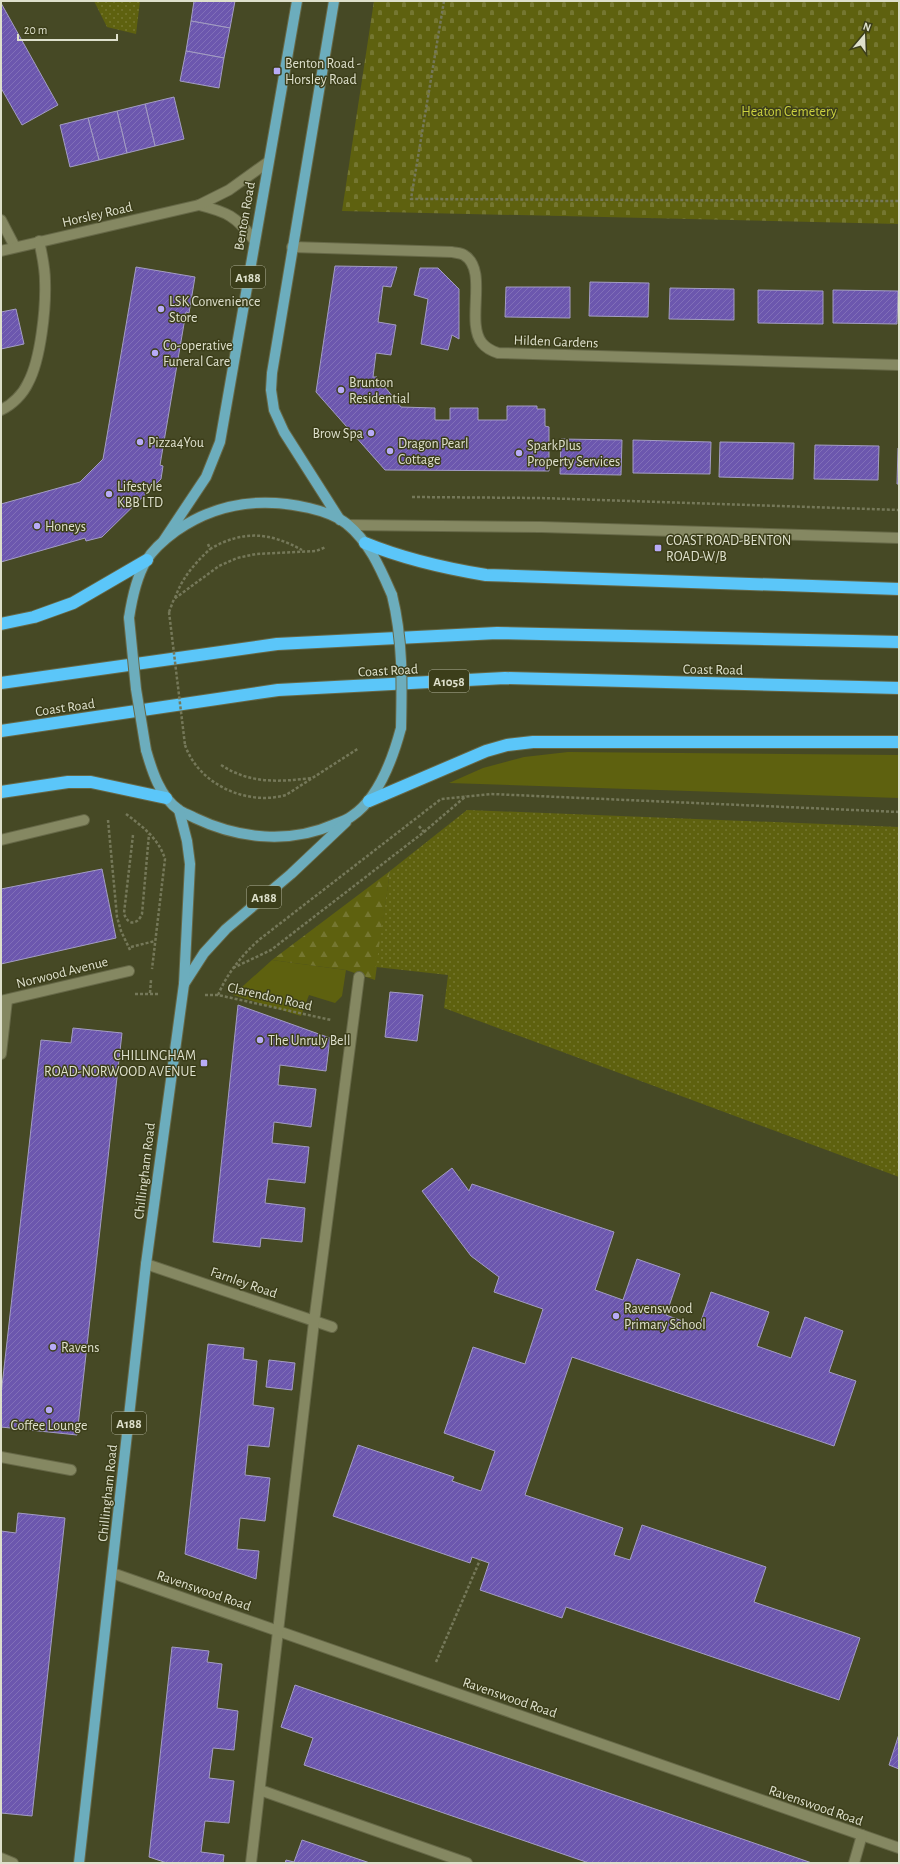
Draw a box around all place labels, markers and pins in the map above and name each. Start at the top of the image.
place label: Benton Road - Horsley Road [285,57,361,87]
marker: Benton Road - Horsley Road [272,66,282,76]
place label: LSK Convenience Store [169,295,260,325]
marker: LSK Convenience Store [156,304,166,314]
place label: Co-operative Funeral Care [163,339,233,369]
marker: Co-operative Funeral Care [150,348,160,358]
place label: Brunton Residential [349,376,410,406]
marker: Brunton Residential [336,385,346,395]
place label: Brow Spa [312,427,364,441]
marker: Brow Spa [366,428,376,438]
place label: Pizza4You [148,436,204,450]
marker: Pizza4You [135,437,145,447]
place label: Dragon Pearl Cottage [398,437,468,467]
place label: SparkPlus Property Services [527,439,620,469]
marker: Dragon Pearl Cottage [385,446,395,456]
marker: SparkPlus Property Services [514,448,524,458]
place label: Lifestyle KBB LTD [117,480,163,510]
marker: Lifestyle KBB LTD [104,489,114,499]
place label: Honeys [45,520,86,534]
marker: Honeys [32,521,42,531]
place label: COAST ROAD-BENTON ROAD-W/B [666,534,791,564]
marker: COAST ROAD-BENTON ROAD-W/B [653,543,663,553]
place label: The Unruly Bell [268,1034,350,1048]
marker: The Unruly Bell [255,1035,265,1045]
place label: CHILLINGHAM ROAD-NORWOOD AVENUE [44,1049,196,1079]
marker: CHILLINGHAM ROAD-NORWOOD AVENUE [199,1058,209,1068]
place label: Ravenswood Primary School [624,1302,706,1332]
marker: Ravenswood Primary School [611,1311,621,1321]
place label: Ravens [61,1341,99,1355]
marker: Ravens [48,1342,58,1352]
marker: Coffee Lounge [44,1405,54,1415]
place label: Coffee Lounge [10,1419,88,1433]

